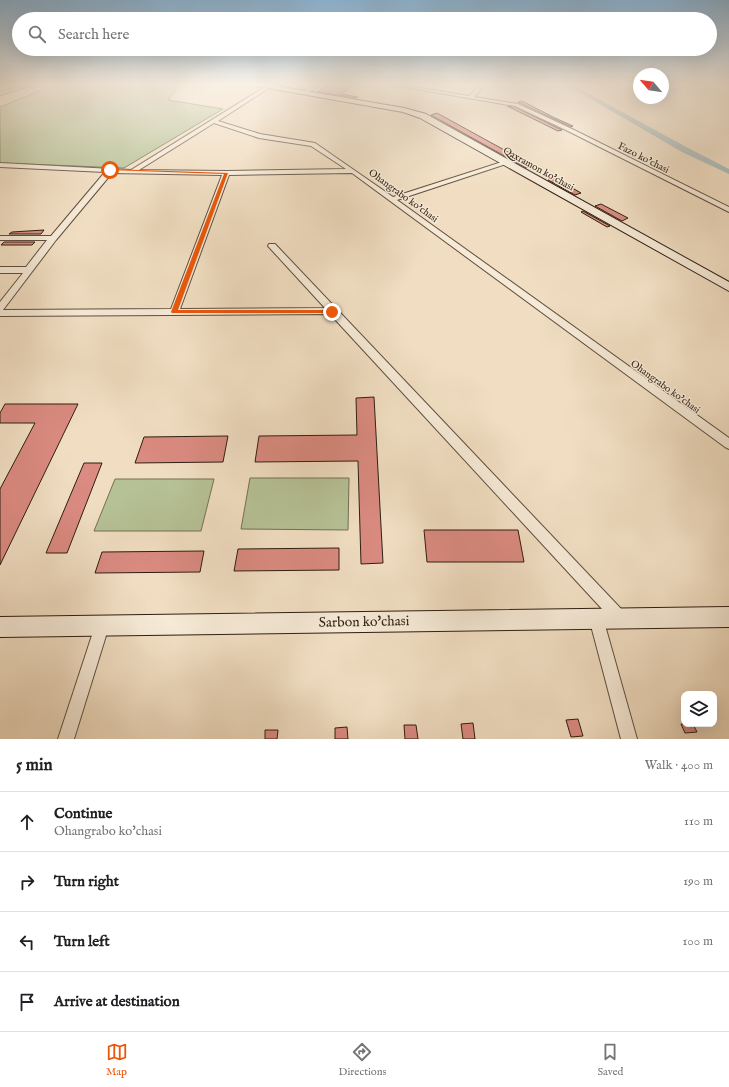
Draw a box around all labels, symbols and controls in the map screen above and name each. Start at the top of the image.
search box [12,12,717,56]
icon: search [26,23,48,45]
text: Search here [58,25,129,44]
north arrow [633,68,669,104]
street label: Fazo ko'chasi [615,140,672,177]
street label: Qaxramon ko'chasi [500,144,576,194]
route start [101,161,119,179]
street label: Ohangrabo ko'chasi [366,167,441,226]
route end [323,303,341,321]
street label: Ohangrabo ko'chasi [628,358,703,417]
street label: Sarbon ko'chasi [319,612,410,632]
map controls [681,691,717,727]
button: layers [681,691,717,727]
text: 5 min [16,755,53,776]
text: Walk · 400 m [645,757,713,774]
text: Continue [54,804,112,823]
icon: ahead [16,811,38,833]
text: 110 m [684,813,713,830]
text: Ohangrabo ko'chasi [54,823,162,840]
icon: right [16,871,38,893]
text: Turn right [54,872,119,891]
text: 190 m [683,873,713,890]
icon: left [16,931,38,953]
text: Turn left [54,932,110,951]
text: 100 m [683,933,713,950]
icon: arrive [16,991,38,1013]
text: Arrive at destination [54,992,180,1011]
tab: Map [106,1041,128,1079]
tab: Directions [339,1041,386,1079]
tab: Saved [597,1041,623,1079]

